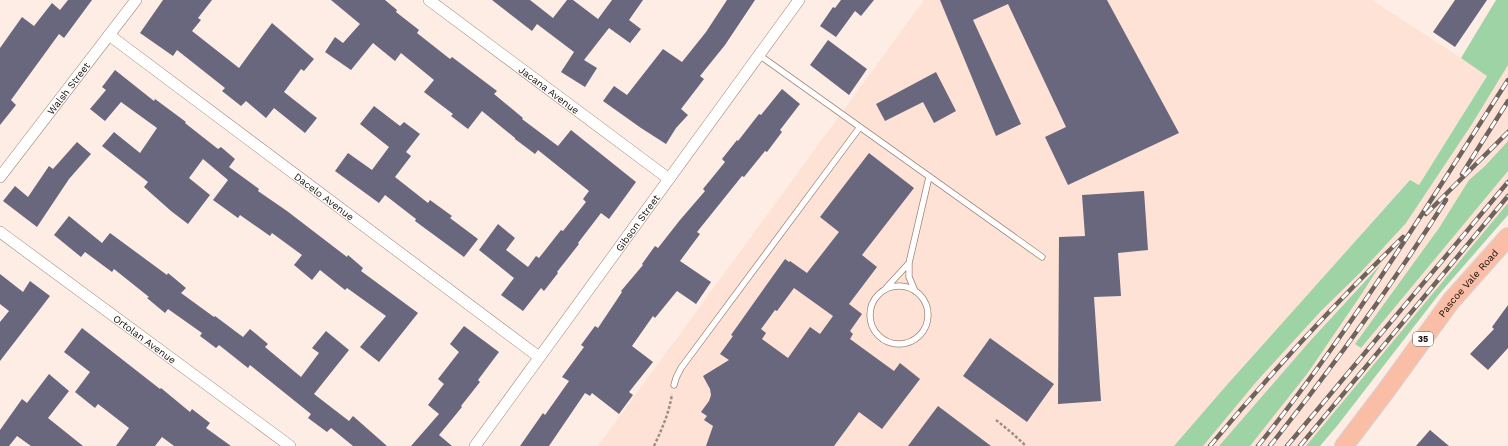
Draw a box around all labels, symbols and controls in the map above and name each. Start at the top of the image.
street label: Walsh Street [45,60,93,117]
street label: Jacana Avenue [517,64,581,116]
street label: Dacelo Avenue [292,171,356,223]
street label: Gibson Street [613,192,662,253]
street label: Pascoe Vale Road [1436,247,1500,319]
street label: Ortolan Avenue [111,313,178,366]
road number: 35 [1413,332,1433,346]

